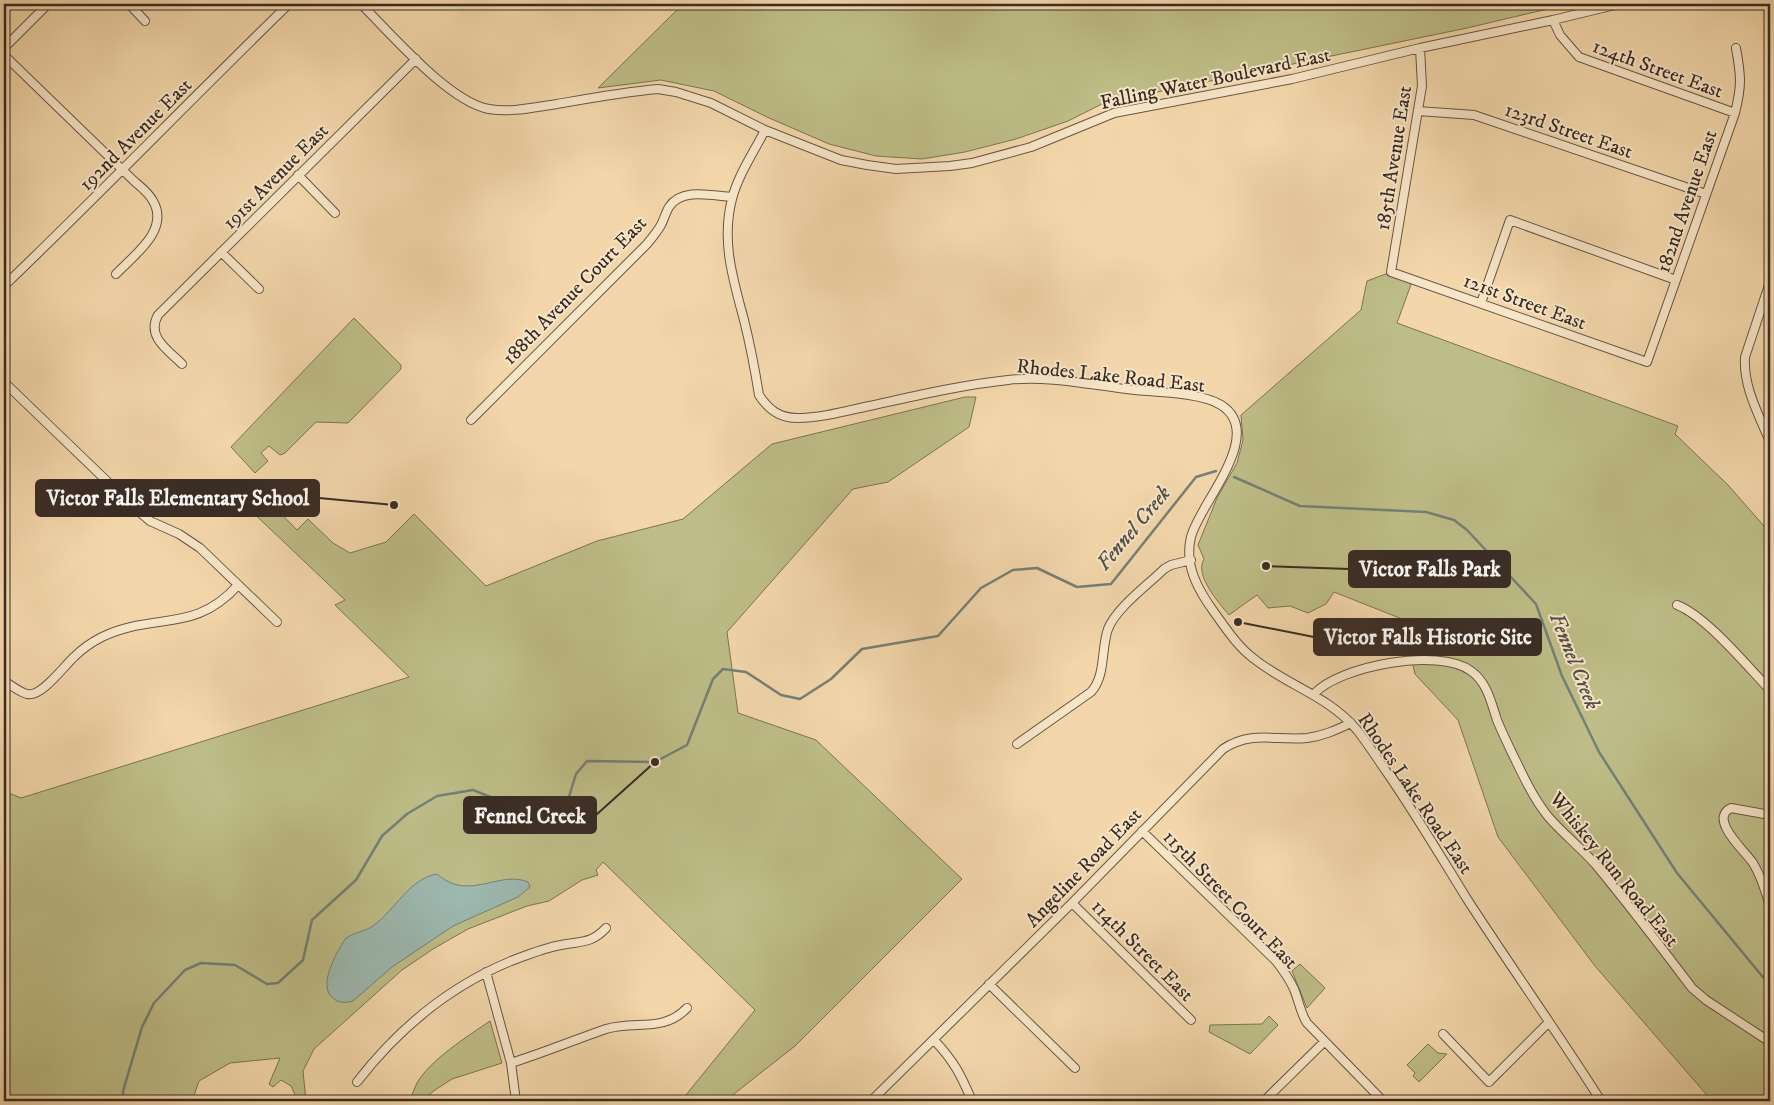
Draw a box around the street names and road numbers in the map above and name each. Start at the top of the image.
street label: 124th Street East [1589,34,1726,105]
street label: Falling Water Boulevard East [1098,43,1333,116]
street label: 192nd Avenue East [74,73,198,197]
street label: 185th Avenue East [1371,84,1418,232]
street label: 123rd Street East [1501,98,1636,165]
street label: 191st Avenue East [218,119,334,235]
street label: 182nd Avenue East [1651,127,1724,276]
street label: 188th Avenue Court East [498,211,653,371]
street label: 121st Street East [1459,269,1589,336]
street label: Rhodes Lake Road East [1015,354,1206,399]
street label: Rhodes Lake Road East [1351,708,1478,879]
street label: Whiskey Run Road East [1543,787,1684,952]
street label: Angeline Road East [1021,803,1148,933]
street label: 115th Street Court East [1157,825,1303,975]
street label: 114th Street East [1085,895,1198,1008]

